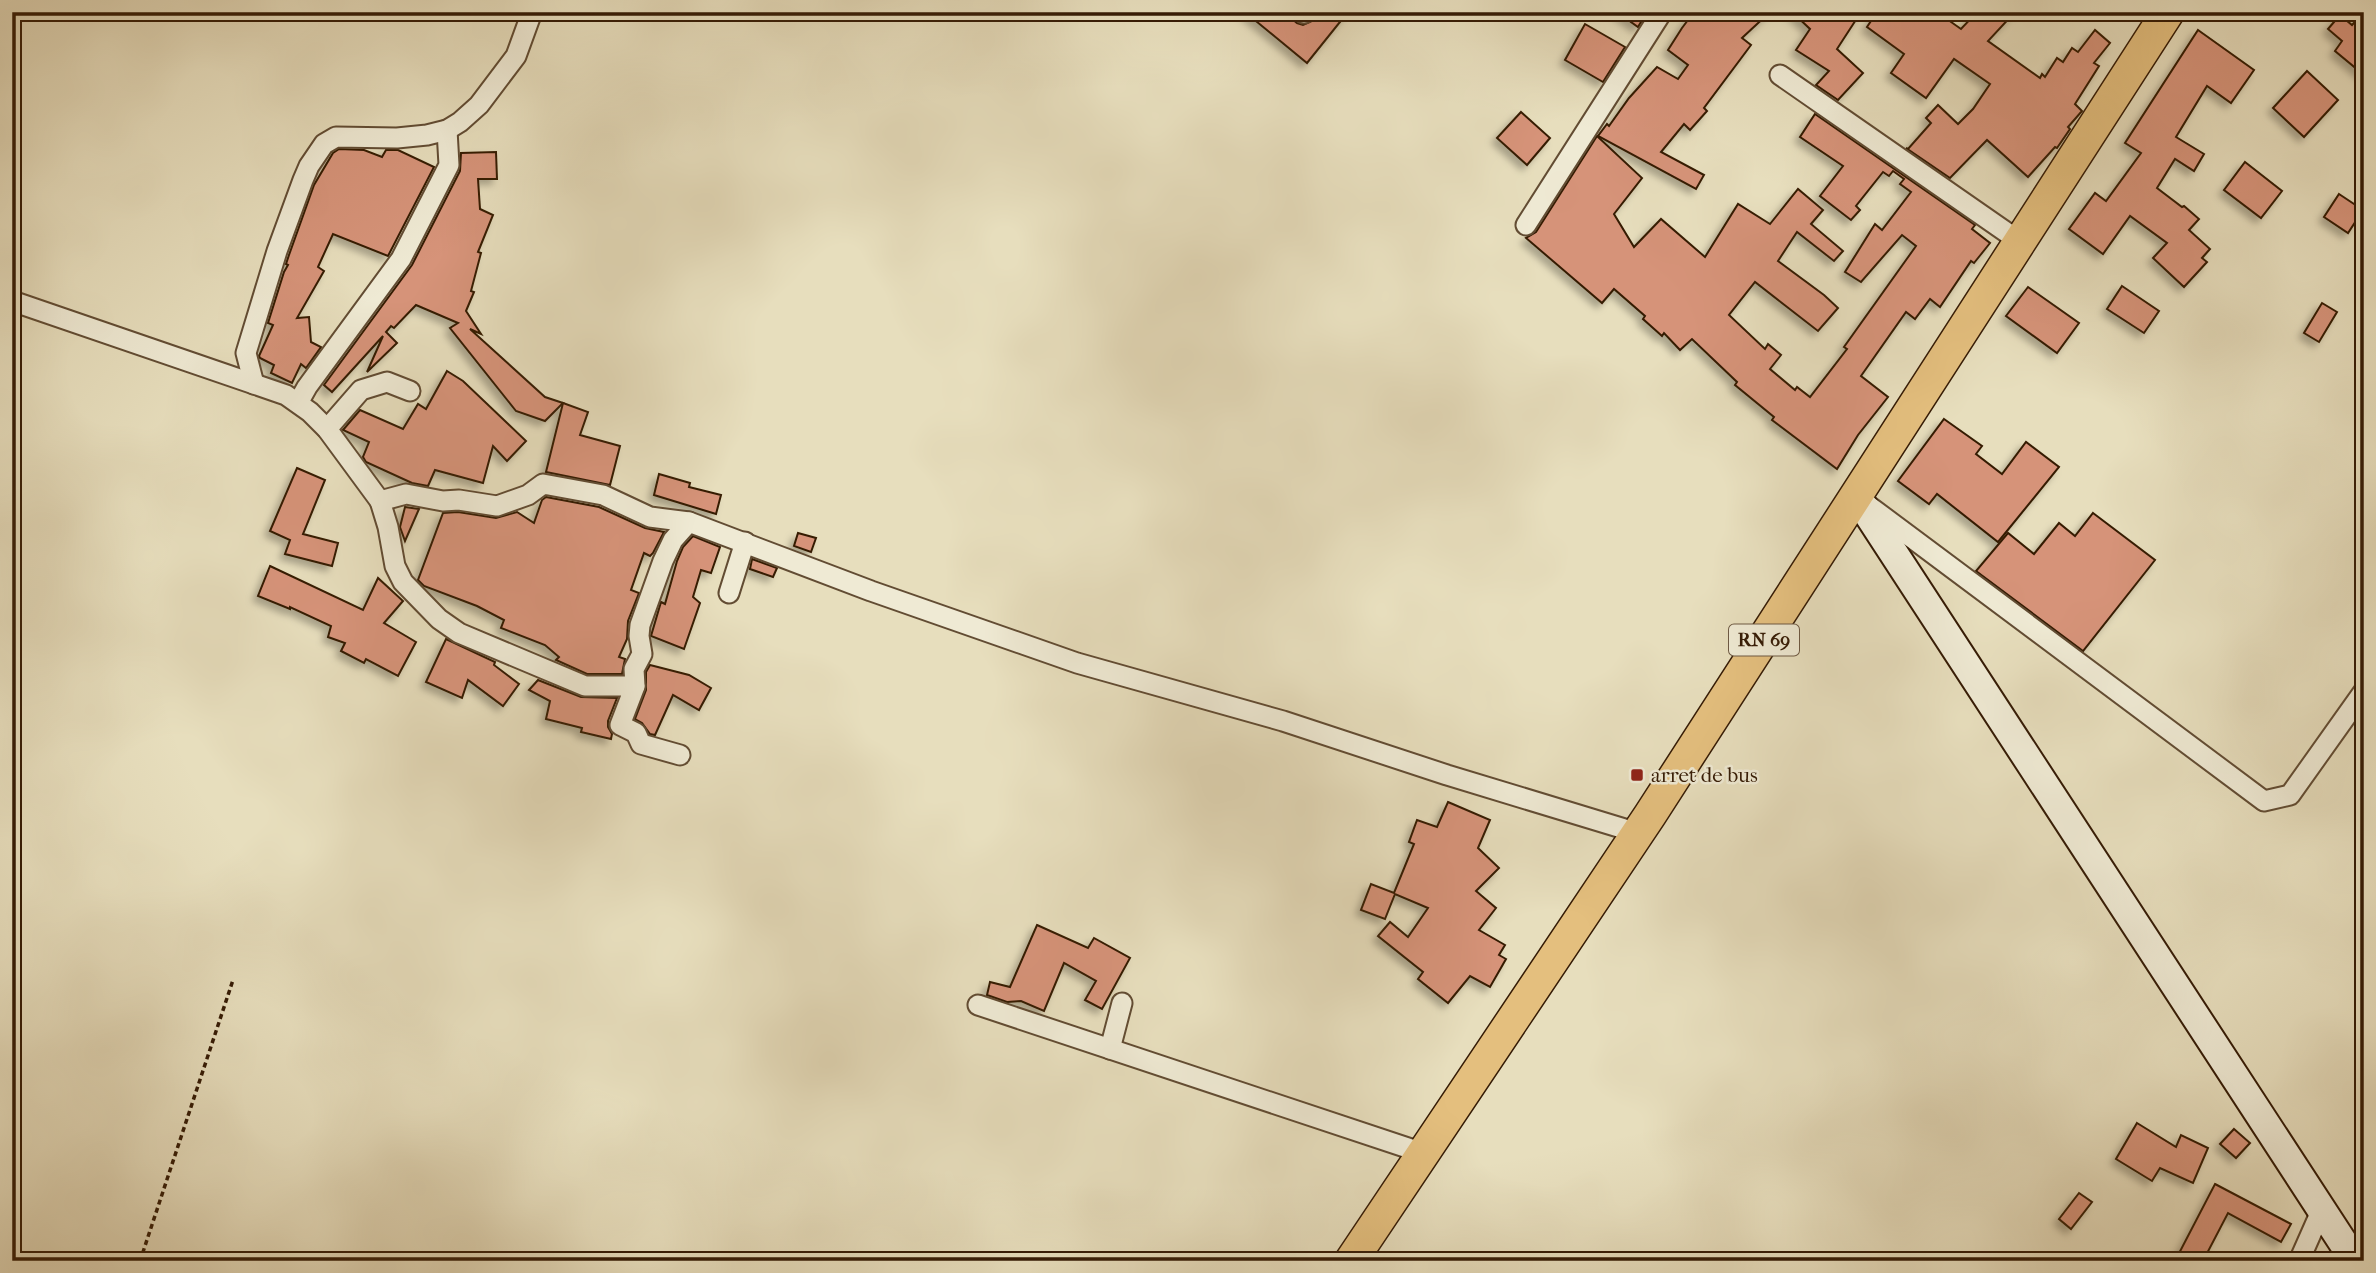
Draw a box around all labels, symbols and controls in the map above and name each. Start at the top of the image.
road number: RN 69 [1729,624,1799,656]
place label: arret de bus [1651,763,1758,787]
marker: arret de bus [1629,767,1645,783]

